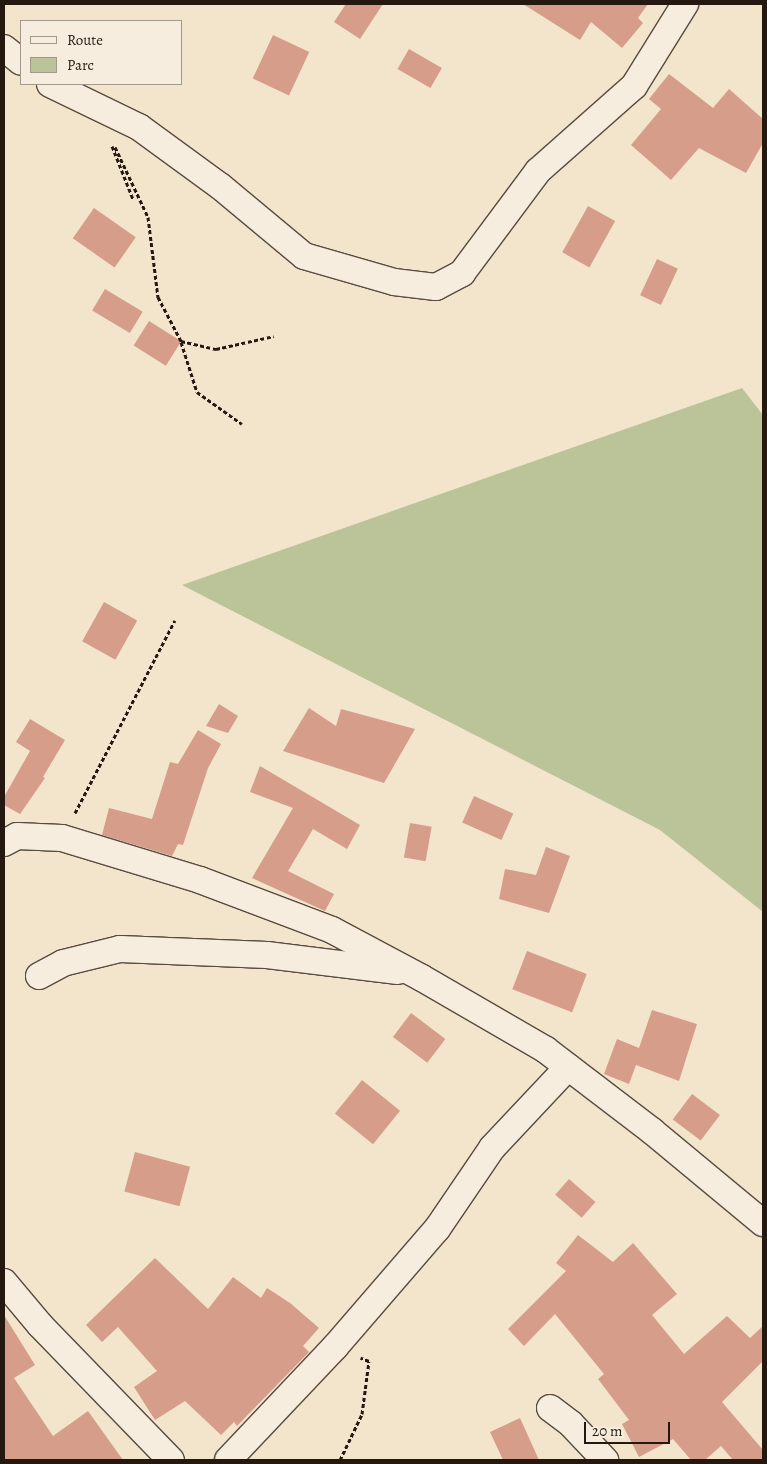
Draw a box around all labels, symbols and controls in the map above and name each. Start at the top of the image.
legend [20,20,182,85]
text: Route [67,30,103,50]
text: Parc [67,55,94,75]
scale bar [587,1412,673,1444]
text: 20 m [592,1421,623,1441]

